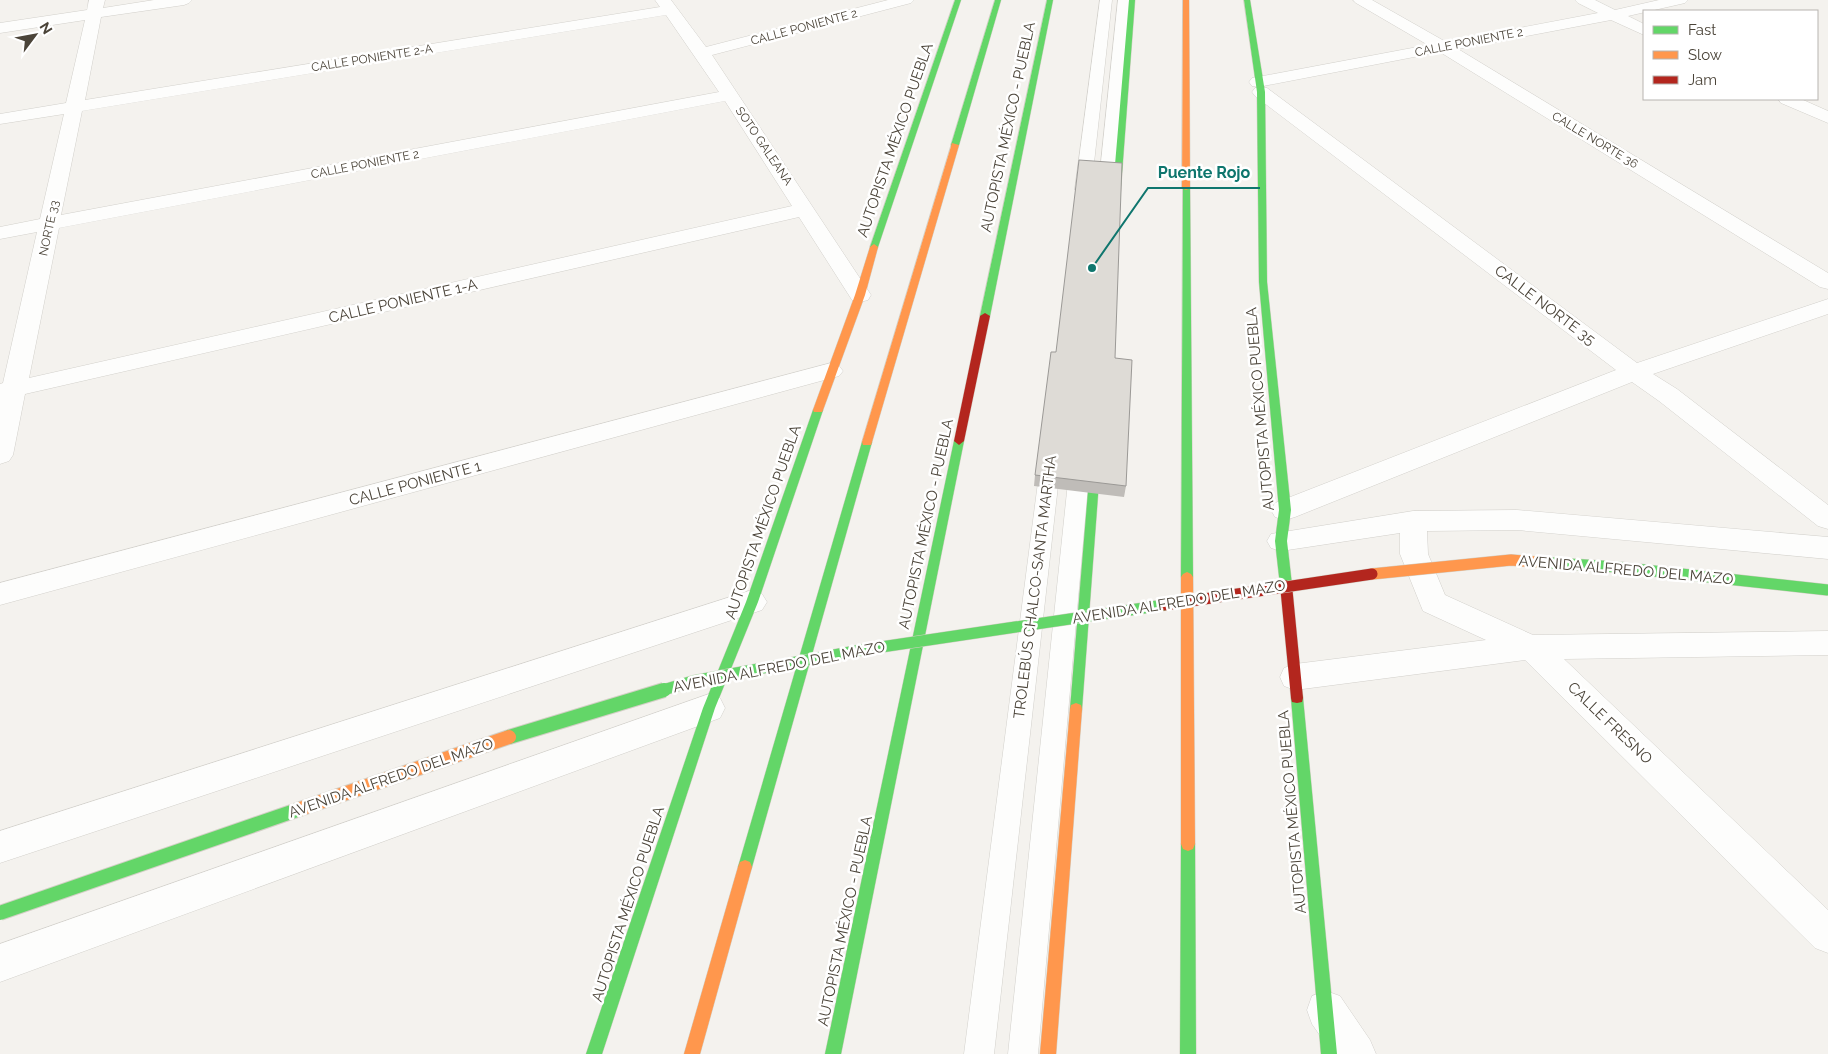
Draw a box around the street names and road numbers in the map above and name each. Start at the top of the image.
street label: CALLE PONIENTE 2 [749,6,859,48]
street label: AUTOPISTA MÉXICO - PUEBLA [977,20,1039,234]
street label: CALLE PONIENTE 2 [1414,25,1524,59]
street label: CALLE PONIENTE 2-A [310,41,434,75]
street label: AUTOPISTA MÉXICO PUEBLA [853,41,937,239]
street label: SOTO GALEANA [733,104,795,188]
street label: CALLE NORTE 36 [1549,109,1641,171]
street label: CALLE PONIENTE 2 [310,147,420,181]
street label: NORTE 33 [36,199,62,257]
street label: CALLE NORTE 35 [1491,261,1599,349]
street label: CALLE PONIENTE 1-A [327,275,479,327]
street label: AUTOPISTA MÉXICO PUEBLA [1242,306,1278,512]
street label: AUTOPISTA MÉXICO - PUEBLA [895,417,957,631]
street label: AUTOPISTA MÉXICO PUEBLA [721,423,805,621]
street label: TROLEBÚS CHALCO-SANTA MARTHA [1010,454,1060,720]
street label: CALLE PONIENTE 1 [347,457,484,509]
street label: AVENIDA ALFREDO DEL MAZO [1518,552,1734,588]
street label: AVENIDA ALFREDO DEL MAZO [1071,576,1287,628]
street label: AVENIDA ALFREDO DEL MAZO [672,638,886,696]
street label: CALLE FRESNO [1564,678,1656,768]
street label: AUTOPISTA MÉXICO PUEBLA [1274,709,1310,915]
street label: AVENIDA ALFREDO DEL MAZO [286,734,496,822]
street label: AUTOPISTA MÉXICO PUEBLA [588,804,668,1004]
street label: AUTOPISTA MÉXICO - PUEBLA [814,814,876,1028]

